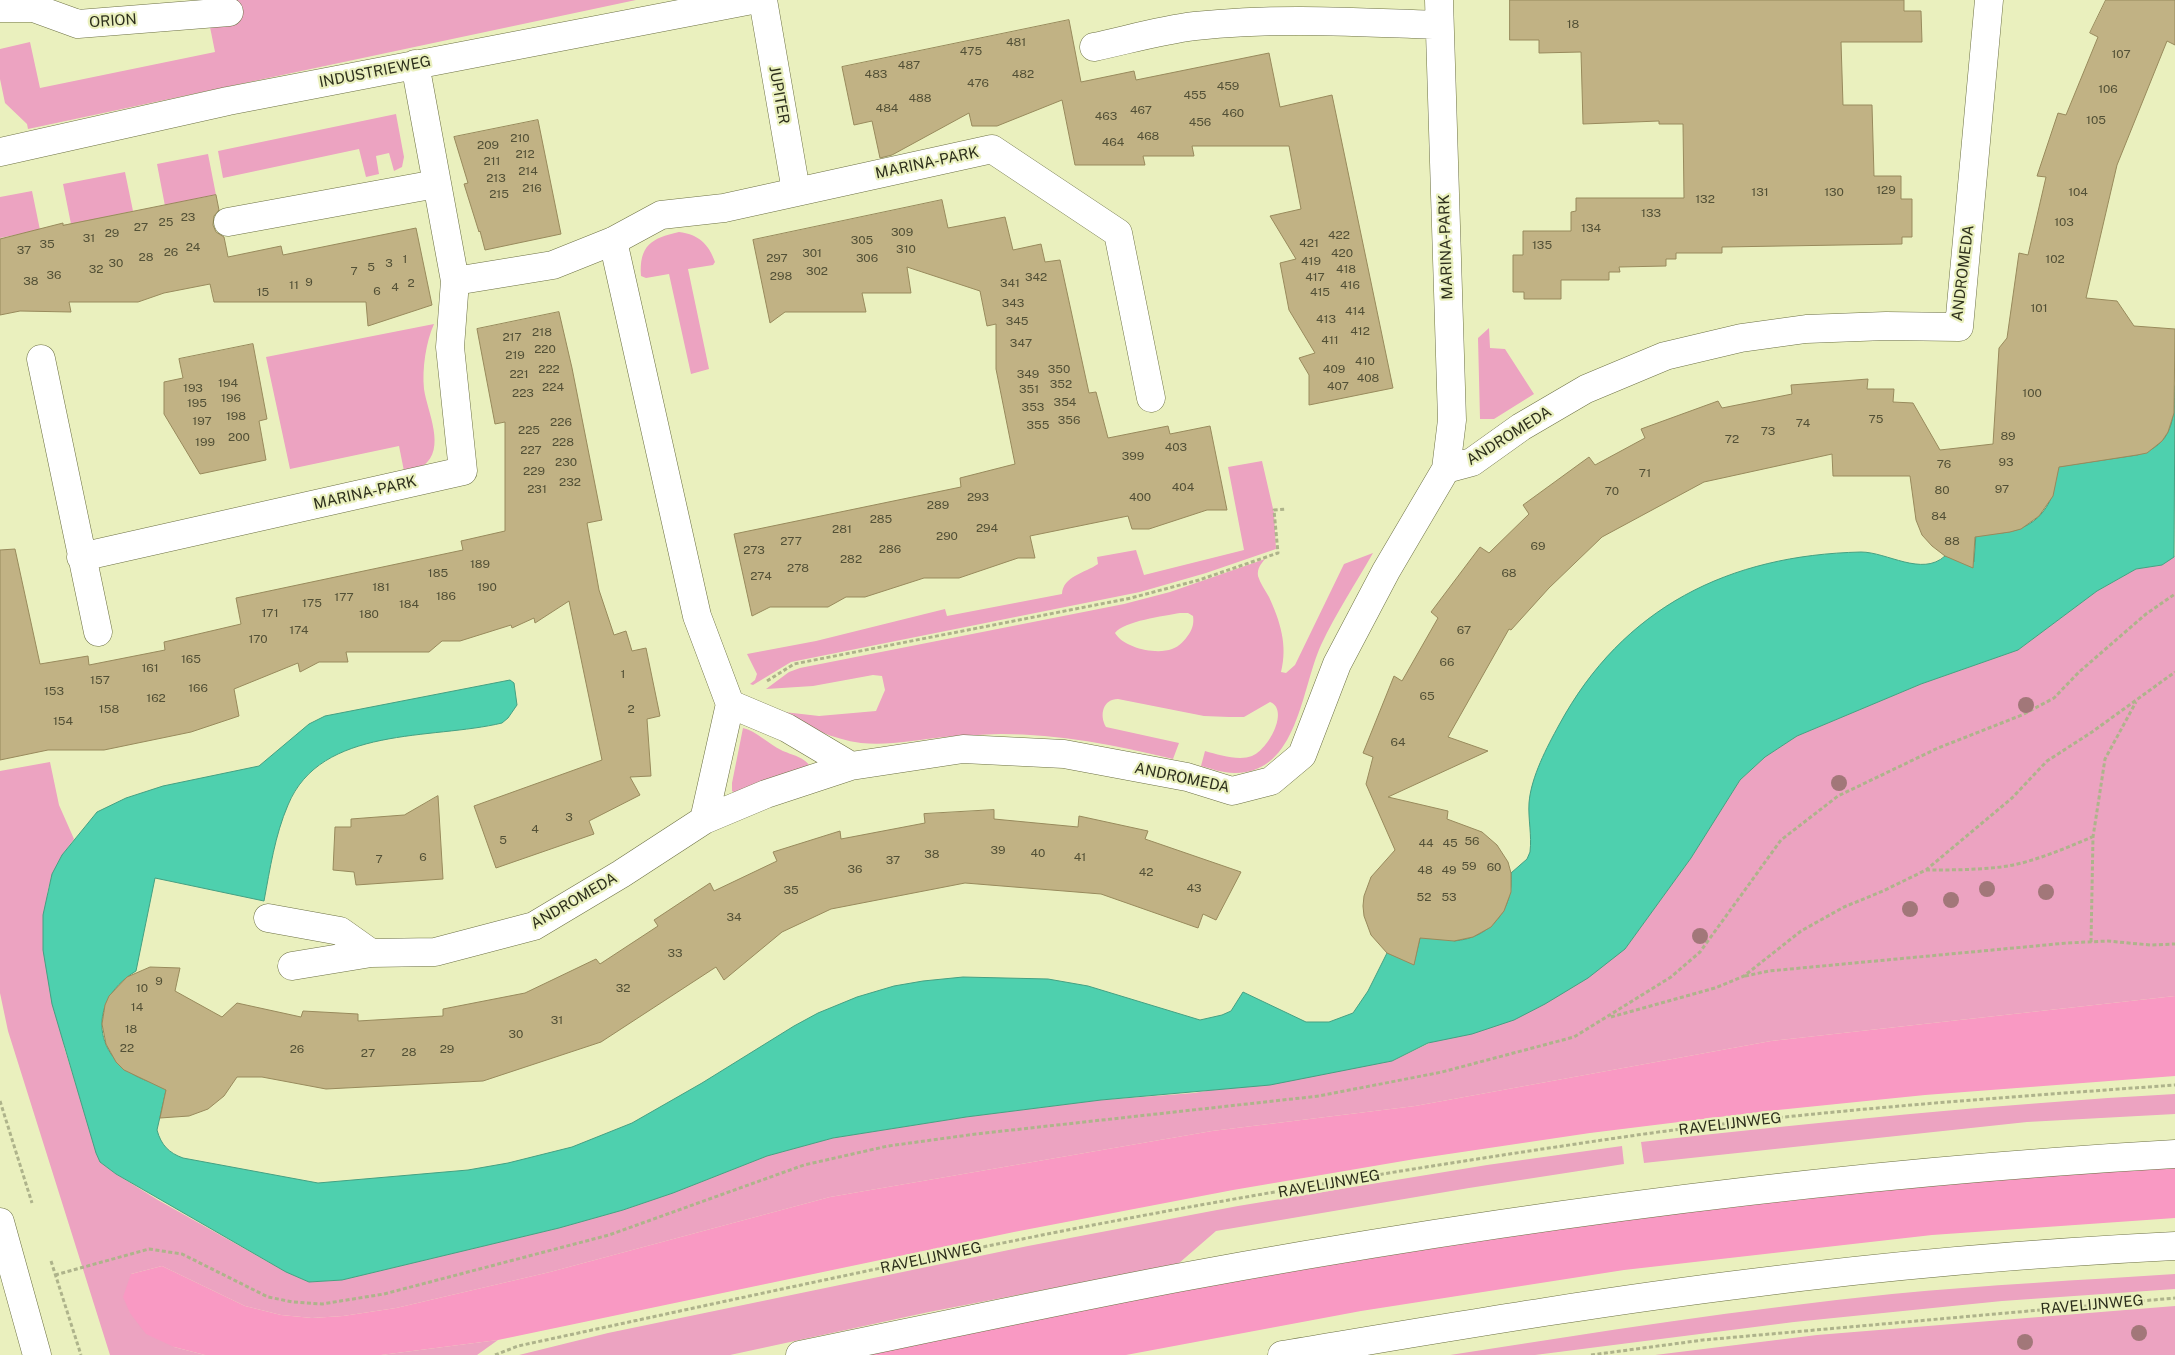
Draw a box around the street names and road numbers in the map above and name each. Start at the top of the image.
street label: ORION [89,10,137,32]
street label: INDUSTRIEWEG [318,52,432,92]
street label: JUPITER [765,65,793,125]
street label: MARINA-PARK [874,143,980,183]
street label: MARINA-PARK [1435,194,1457,300]
street label: ANDROMEDA [1948,224,1978,322]
street label: ANDROMEDA [1463,403,1555,469]
street label: MARINA-PARK [312,472,418,514]
street label: ANDROMEDA [1133,759,1231,797]
street label: ANDROMEDA [528,869,620,933]
street label: RAVELIJNWEG [1678,1109,1782,1139]
street label: RAVELIJNWEG [1277,1166,1381,1202]
street label: RAVELIJNWEG [879,1238,983,1278]
street label: RAVELIJNWEG [2040,1292,2144,1318]

